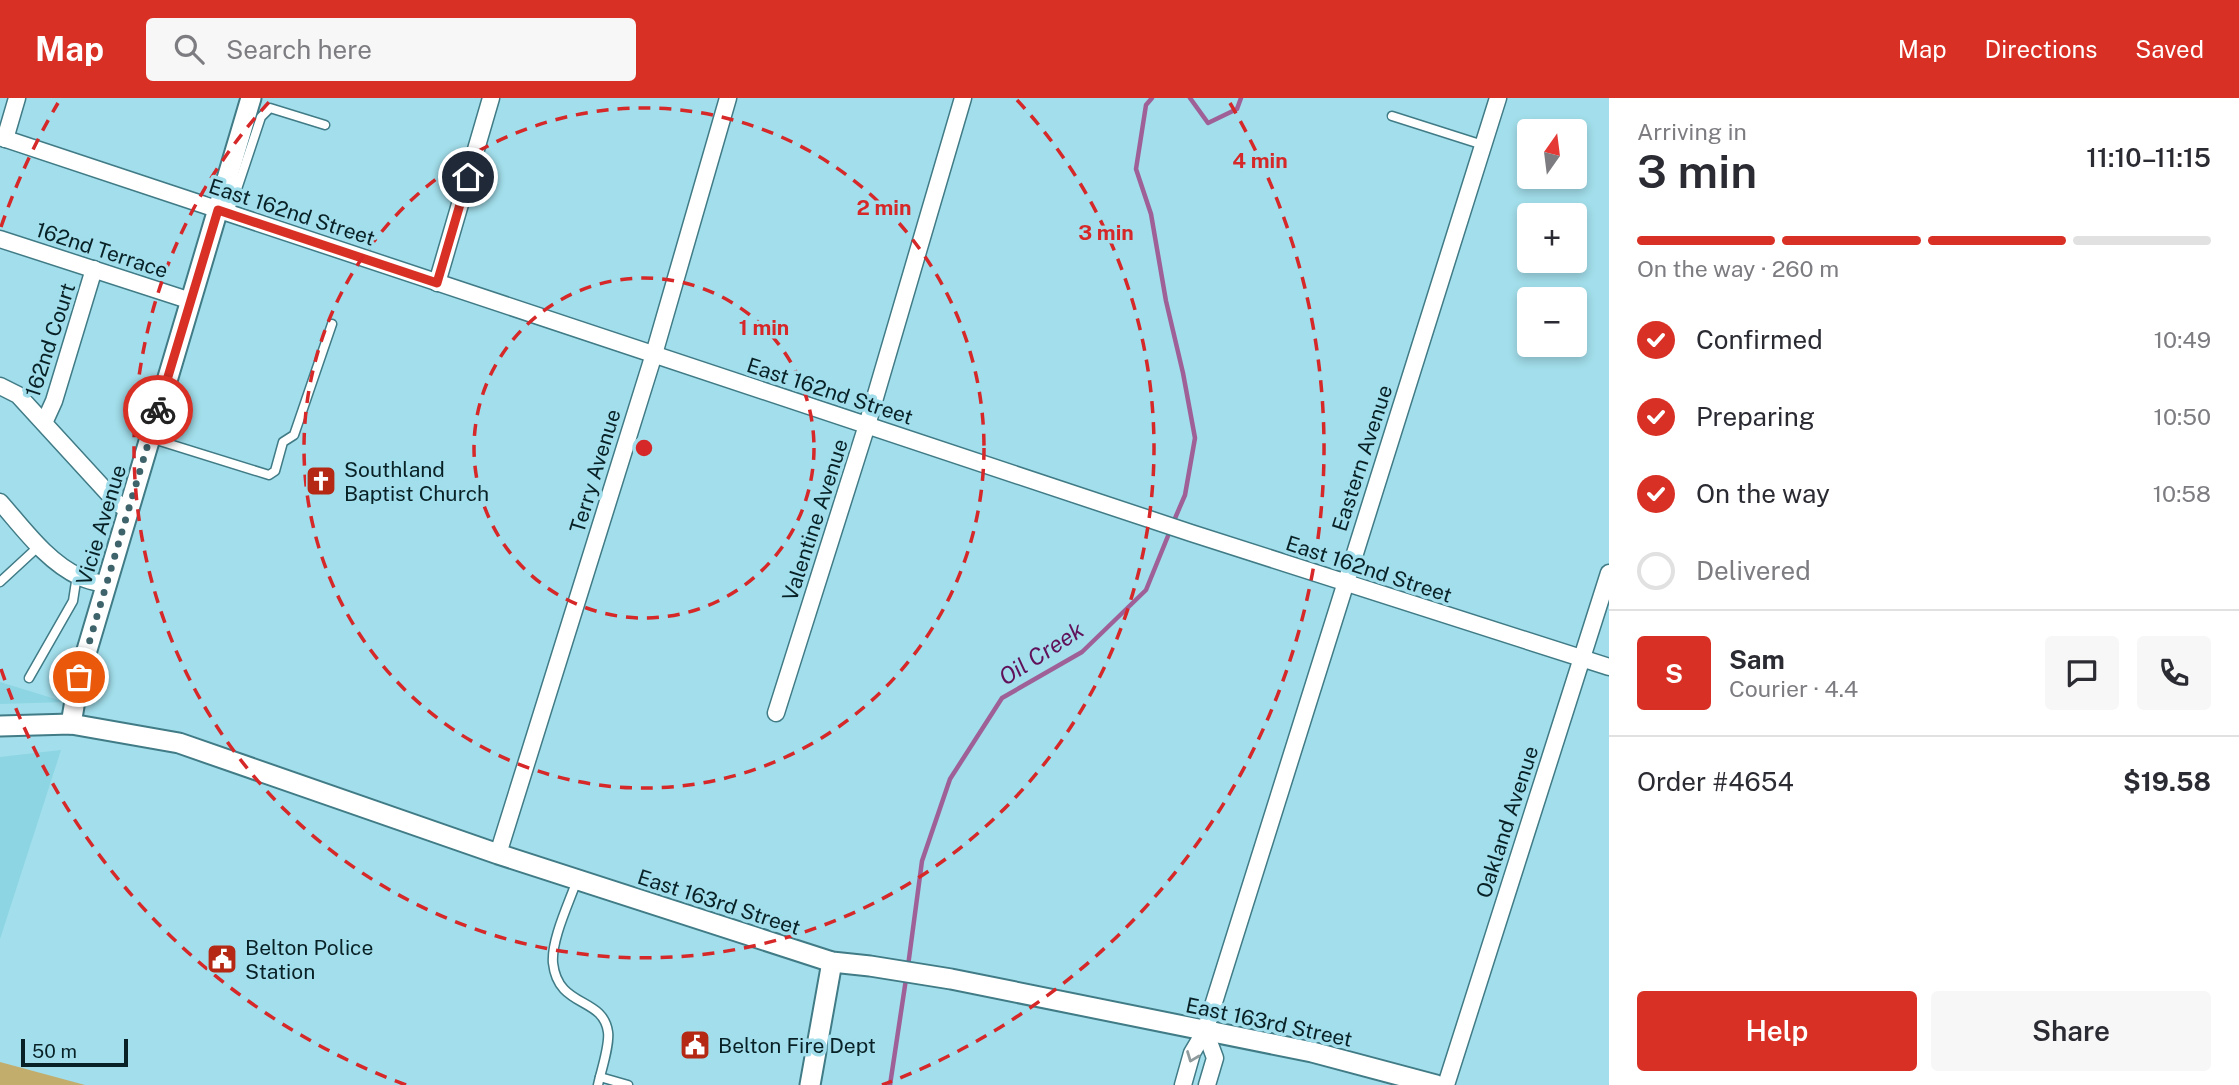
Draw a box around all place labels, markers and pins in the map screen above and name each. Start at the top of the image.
pin [438,147,498,207]
centre of rings [632,436,656,460]
place label: Southland Baptist Church [344,457,489,506]
church icon: Southland Baptist Church [304,464,338,498]
pin [49,647,109,707]
place label: Belton Police Station [245,935,373,984]
public building icon: Belton Police Station [205,942,239,976]
public building icon: Belton Fire Dept [678,1028,712,1062]
place label: Belton Fire Dept [718,1033,876,1058]

